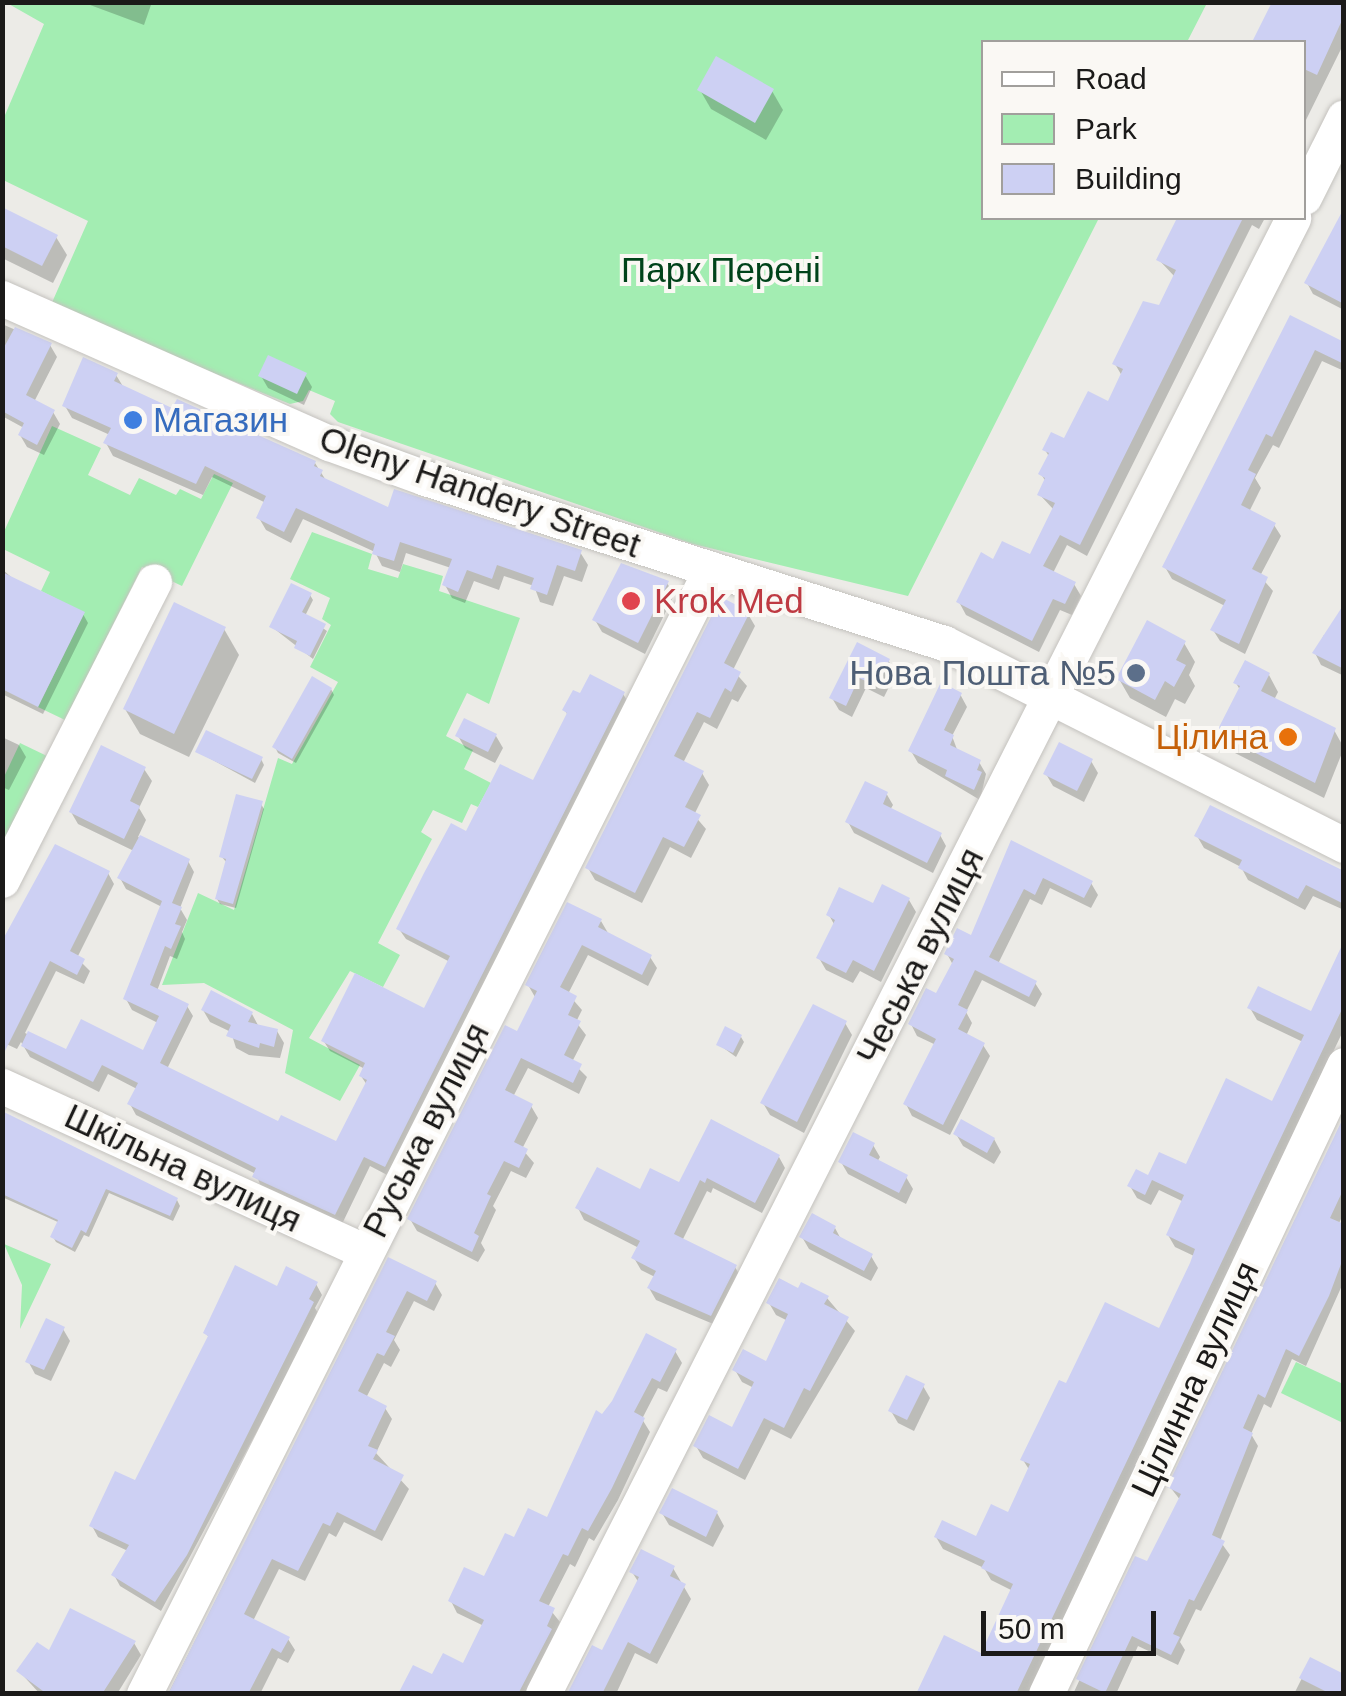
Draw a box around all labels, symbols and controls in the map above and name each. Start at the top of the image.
legend [981,40,1306,220]
text: Road [1075,62,1147,95]
text: Park [1075,112,1137,145]
text: Building [1075,162,1182,195]
park label: Парк Перені [621,249,821,291]
place label: Магазин [153,399,288,441]
marker: Магазин [122,409,144,431]
street label: Oleny Handery Street [314,417,646,567]
place label: Krok Med [654,580,804,622]
marker: Krok Med [618,588,644,614]
place label: Нова Пошта №5 [849,652,1116,694]
marker: Нова Пошта №5 [1125,662,1147,684]
place label: Цілина [1156,716,1268,758]
marker: Цілина [1277,726,1299,748]
street label: Чеська вулиця [847,841,993,1071]
street label: Руська вулиця [354,1016,498,1244]
street label: Шкільна вулиця [58,1095,308,1241]
street label: Цілинна вулиця [1122,1255,1268,1503]
scale bar [986,1591,1161,1653]
text: 50 m [998,1612,1065,1645]

